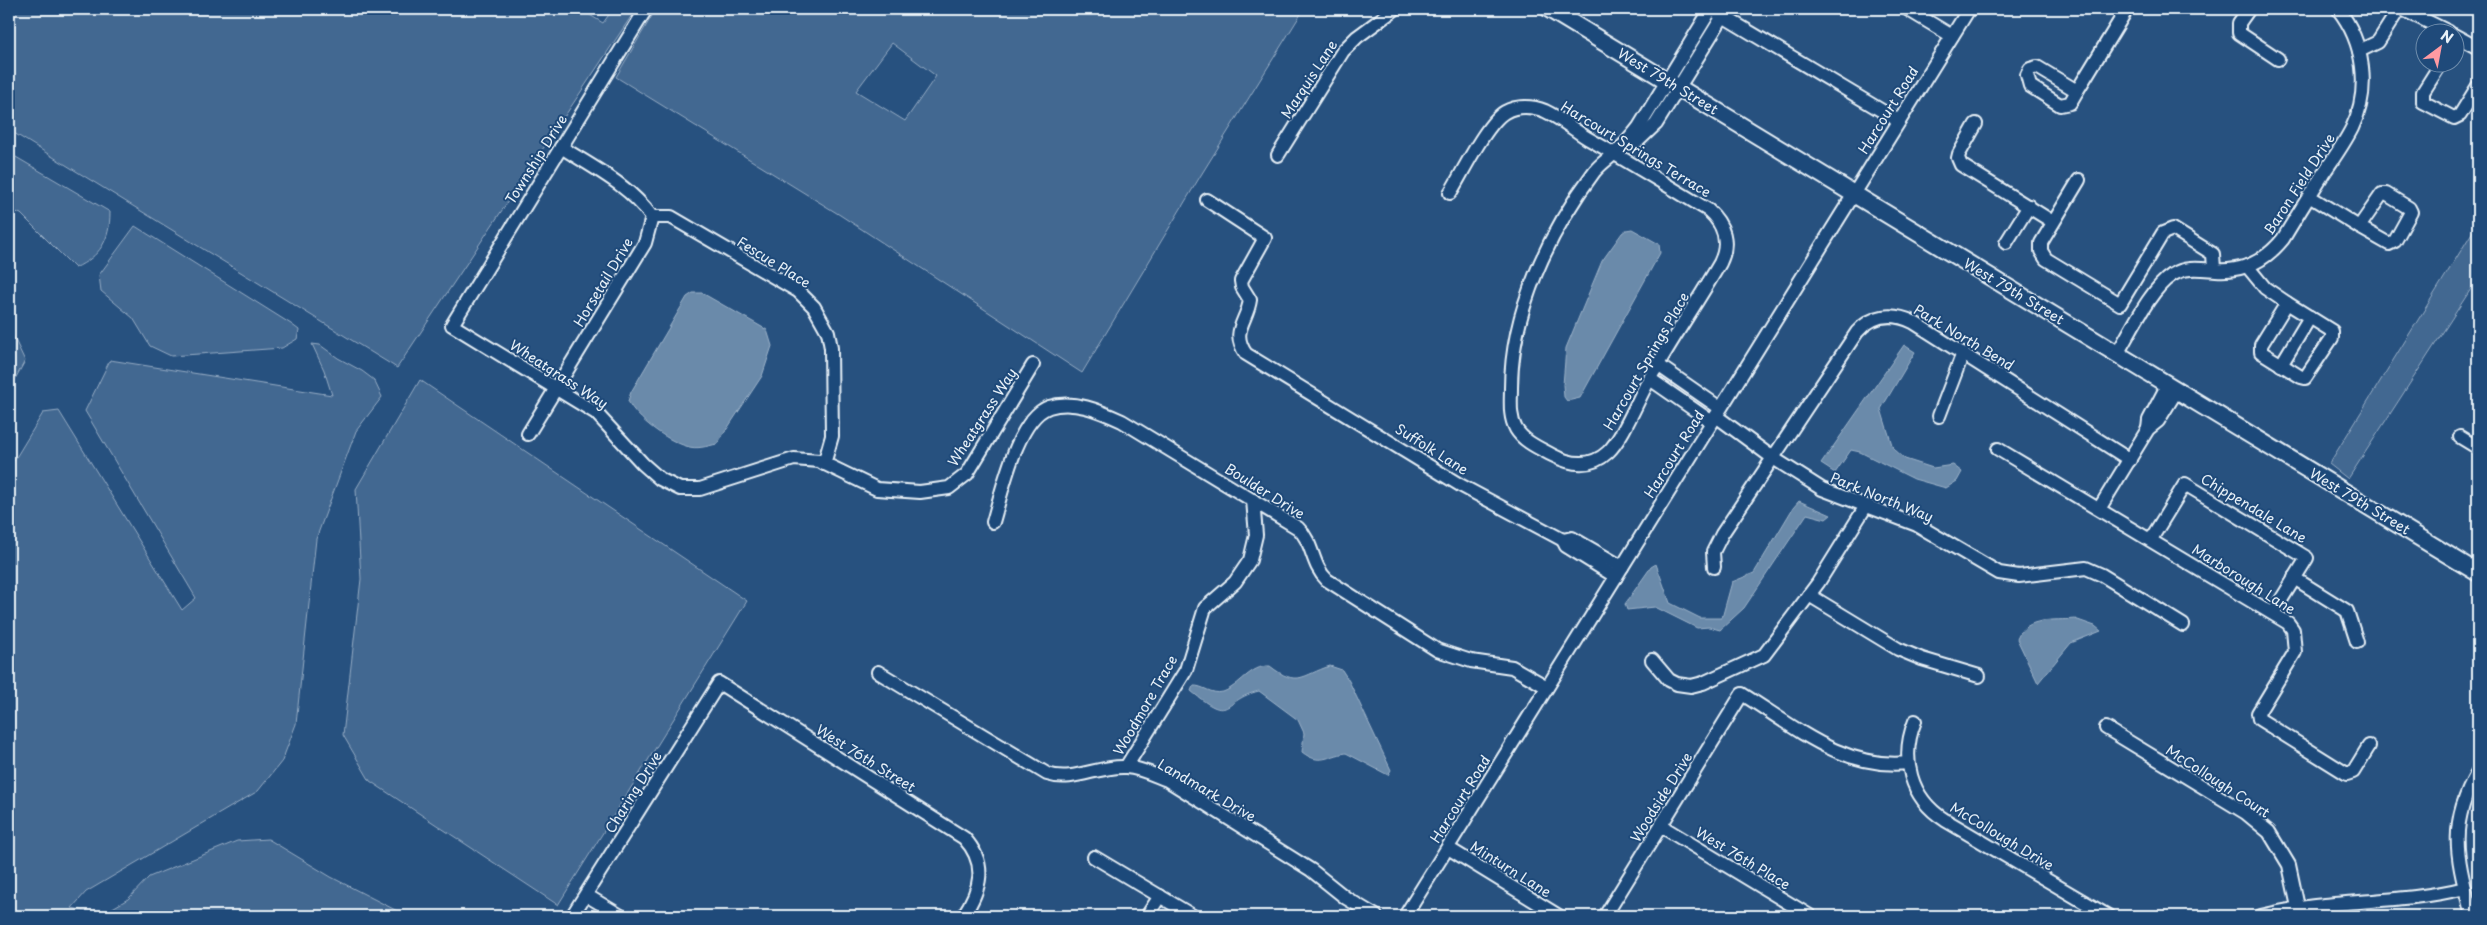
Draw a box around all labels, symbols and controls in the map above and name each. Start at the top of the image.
north arrow [2414,22,2464,72]
text: N [2437,25,2457,48]
street label: Marquis Lane [1276,35,1342,122]
street label: West 79th Street [1614,43,1723,120]
street label: Harcourt Road [1853,62,1923,158]
street label: Harcourt Springs Terrace [1557,96,1715,202]
street label: Township Drive [500,110,572,208]
street label: Baron Field Drive [2258,129,2340,239]
street label: Fescue Place [733,231,815,293]
street label: Horsetail Drive [568,233,638,331]
street label: West 79th Street [1960,253,2069,330]
street label: Harcourt Springs Place [1598,288,1694,434]
street label: Park North Bend [1910,299,2018,375]
street label: Wheatgrass Way [506,334,612,414]
street label: Wheatgrass Way [942,364,1022,470]
street label: Harcourt Road [1639,406,1709,502]
street label: Suffolk Lane [1391,418,1473,480]
street label: Boulder Drive [1221,458,1309,524]
street label: West 79th Street [2306,463,2415,540]
street label: Park North Way [1827,467,1937,527]
street label: Chippendale Lane [2197,468,2311,548]
street label: Marborough Lane [2188,539,2300,619]
street label: Woodmore Trace [1108,651,1182,759]
street label: West 76th Street [812,719,920,797]
street label: McCollough Court [2162,739,2275,823]
street label: Charing Drive [599,747,667,837]
street label: Woodside Drive [1625,748,1697,846]
street label: Harcourt Road [1425,751,1495,847]
street label: Landmark Drive [1154,753,1260,827]
street label: McCollough Drive [1946,797,2058,875]
street label: West 76th Place [1692,821,1794,895]
street label: Minturn Lane [1466,836,1556,902]

